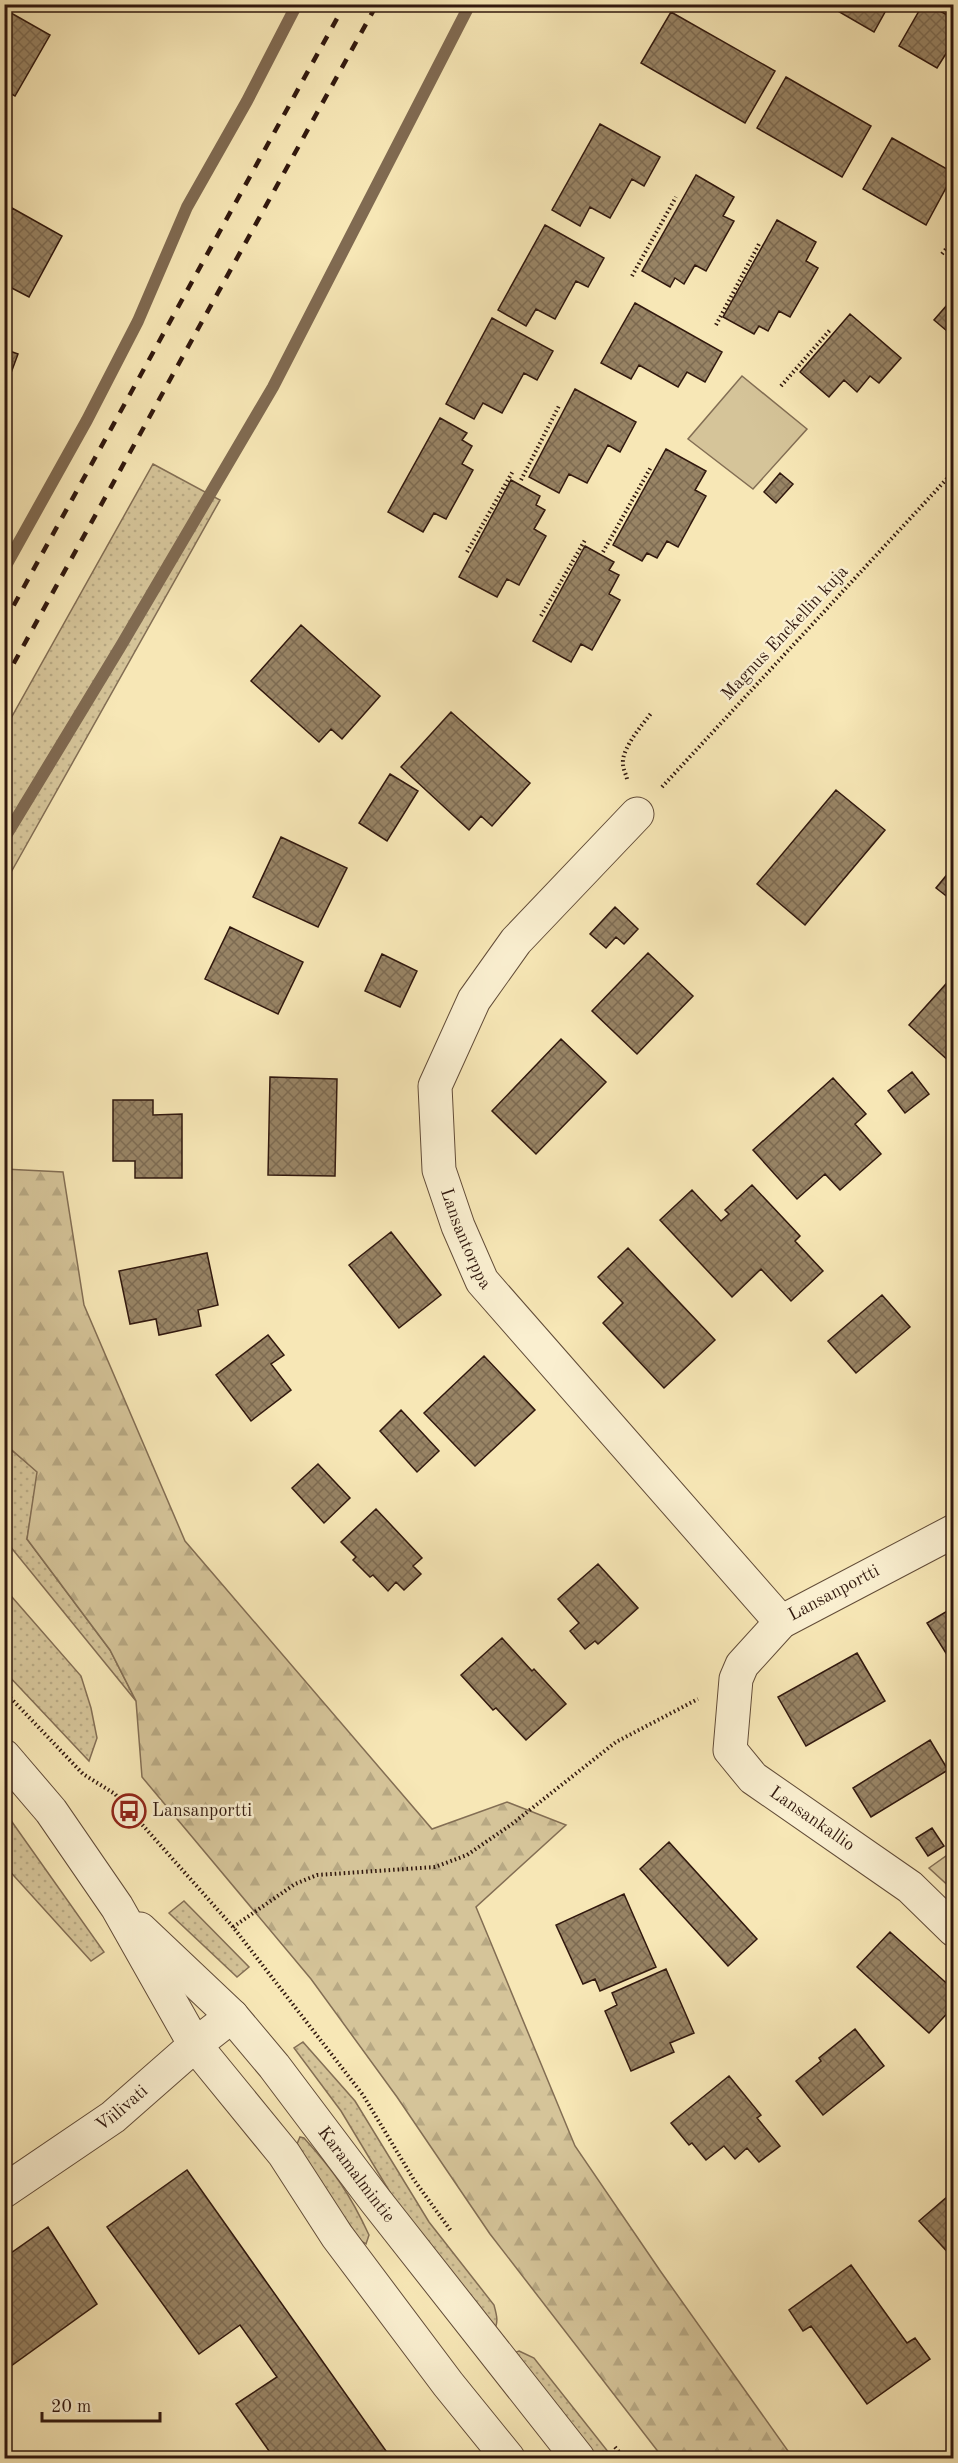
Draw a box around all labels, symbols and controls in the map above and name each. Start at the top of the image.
street label: Magnus Enckellin kuja [718,562,852,704]
street label: Lansantorppa [437,1186,494,1293]
street label: Lansanportti [786,1561,883,1624]
street label: Lansankallio [766,1783,858,1855]
bus stop icon: Lansanportti [111,1793,147,1829]
place label: Lansanportti [152,1802,252,1820]
street label: Viilivati [93,2082,151,2135]
street label: Karamalmintie [314,2123,398,2226]
scale bar [42,2385,160,2423]
text: 20 m [51,2398,91,2416]

